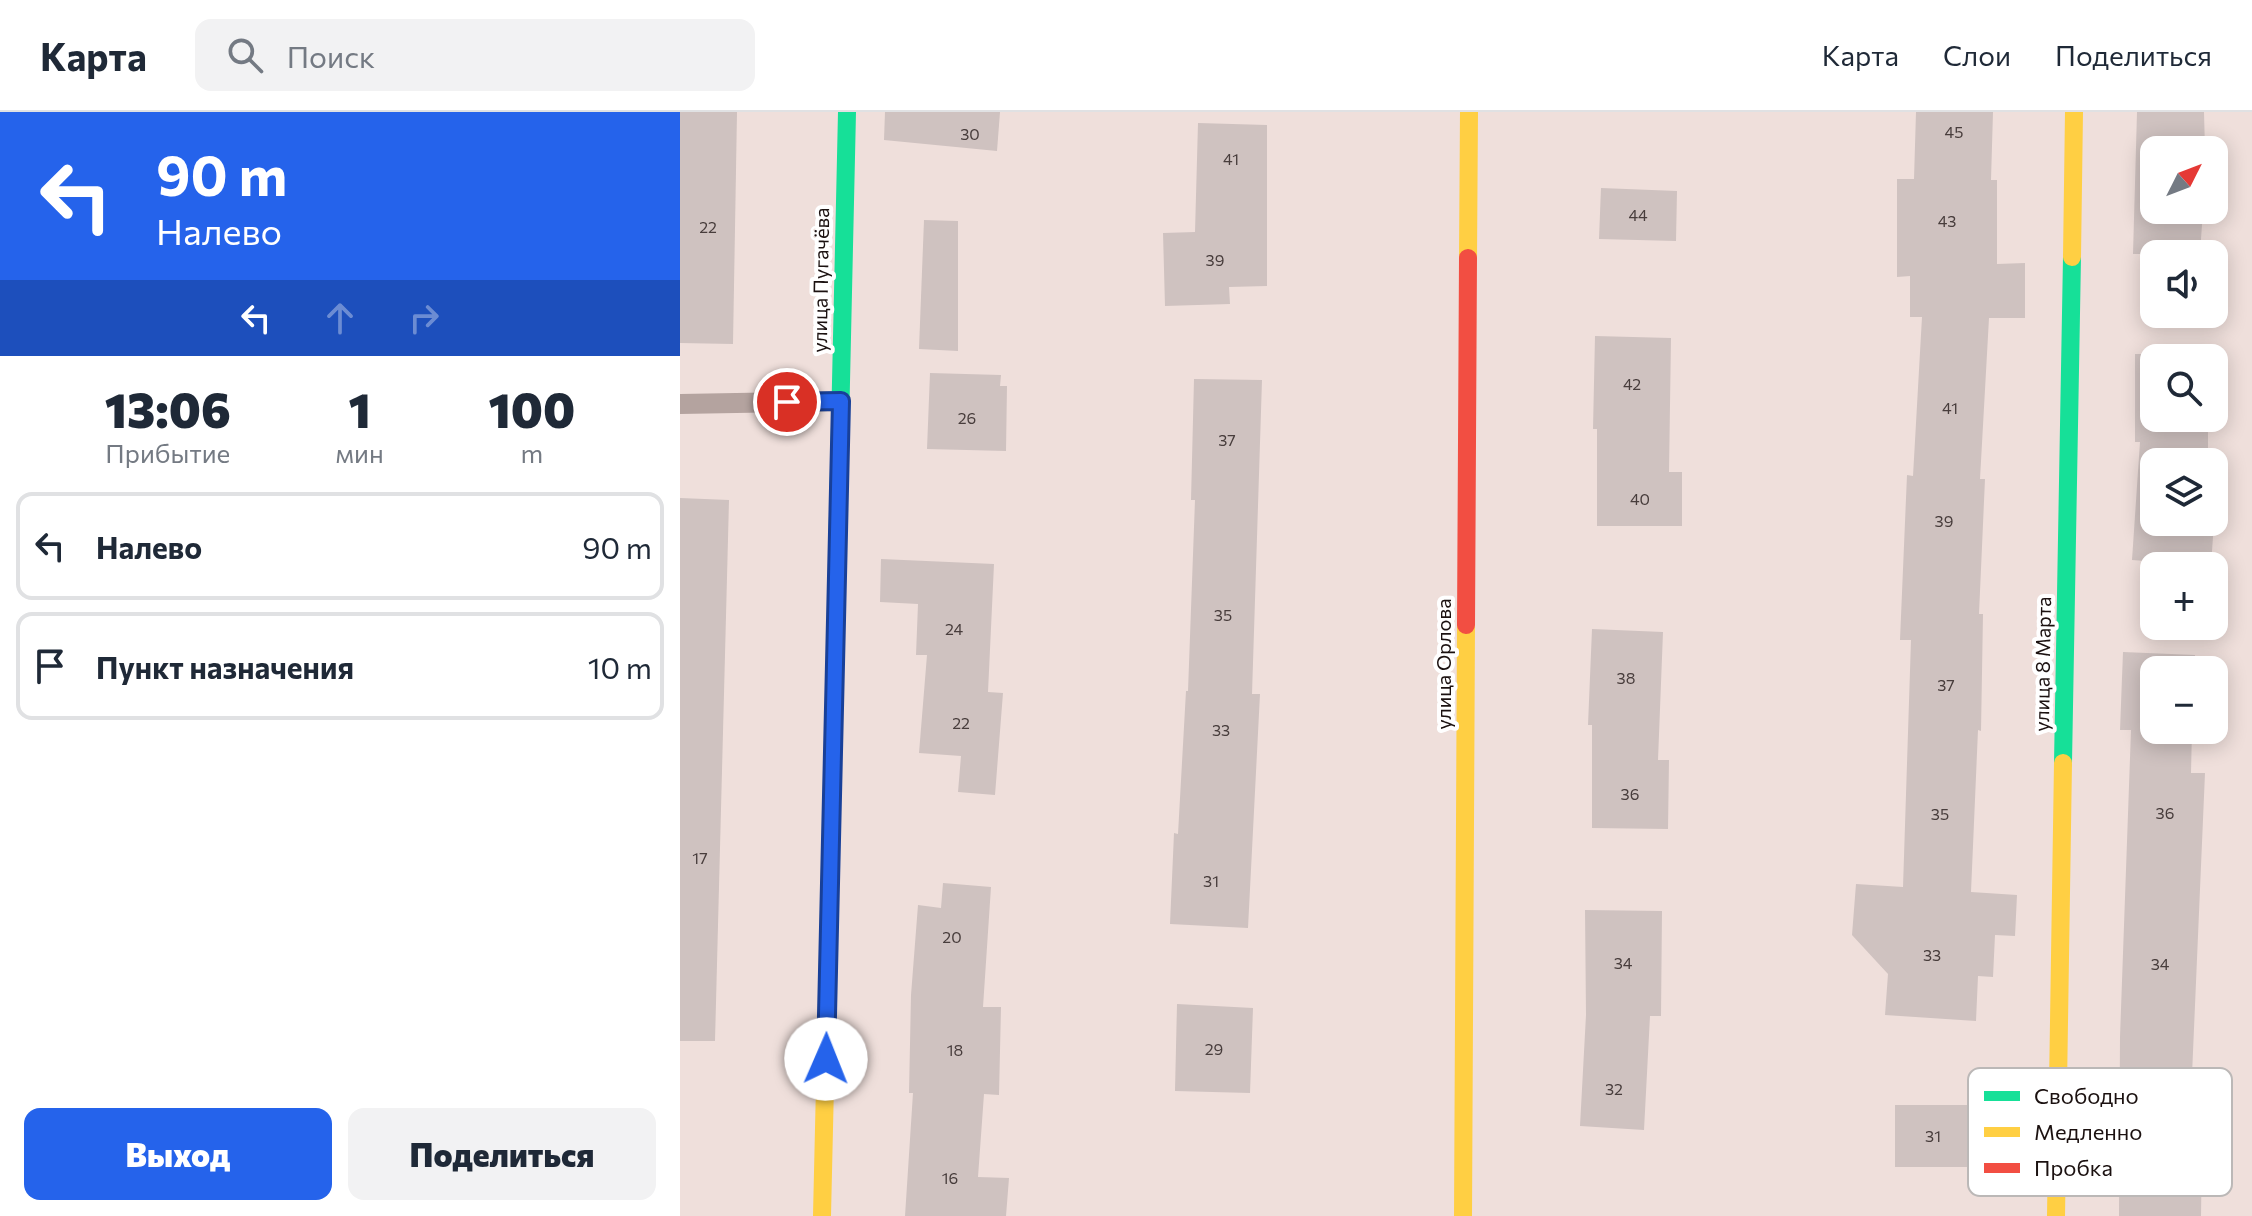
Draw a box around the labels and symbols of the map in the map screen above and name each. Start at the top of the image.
house number: 45 [1945,122,1963,141]
house number: 30 [960,124,980,143]
north arrow [2140,136,2228,224]
house number: 41 [1223,149,1239,168]
house number: 44 [1628,205,1648,224]
street label: улица Пугачёва [807,207,833,353]
house number: 43 [1938,211,1956,230]
house number: 22 [699,217,717,236]
house number: 39 [1206,250,1224,269]
pin [753,368,821,436]
house number: 42 [1623,374,1641,393]
house number: 41 [1942,398,1958,417]
house number: 26 [958,408,976,427]
house number: 37 [1218,430,1236,449]
house number: 40 [1630,489,1650,508]
house number: 39 [1935,511,1953,530]
street label: улица 8 Марта [2029,596,2055,732]
street label: улица Орлова [1431,598,1455,730]
house number: 35 [1214,605,1232,624]
house number: 24 [945,619,963,638]
house number: 38 [1617,668,1635,687]
house number: 37 [1937,675,1955,694]
house number: 22 [952,713,970,732]
house number: 33 [1212,720,1230,739]
house number: 36 [1621,784,1639,803]
house number: 36 [2156,803,2174,822]
house number: 35 [1931,804,1949,823]
house number: 17 [692,848,708,867]
house number: 31 [1203,871,1219,890]
house number: 20 [942,927,962,946]
house number: 33 [1923,945,1941,964]
house number: 34 [1614,953,1633,972]
house number: 34 [2151,954,2170,973]
position arrow [784,1017,868,1101]
house number: 29 [1205,1039,1223,1058]
house number: 18 [947,1040,963,1059]
legend [1968,1068,2232,1196]
house number: 32 [1605,1079,1623,1098]
text: Свободно [2034,1082,2139,1109]
text: Медленно [2034,1118,2142,1145]
house number: 31 [1925,1126,1941,1145]
text: Пробка [2034,1154,2113,1181]
house number: 16 [942,1168,958,1187]

